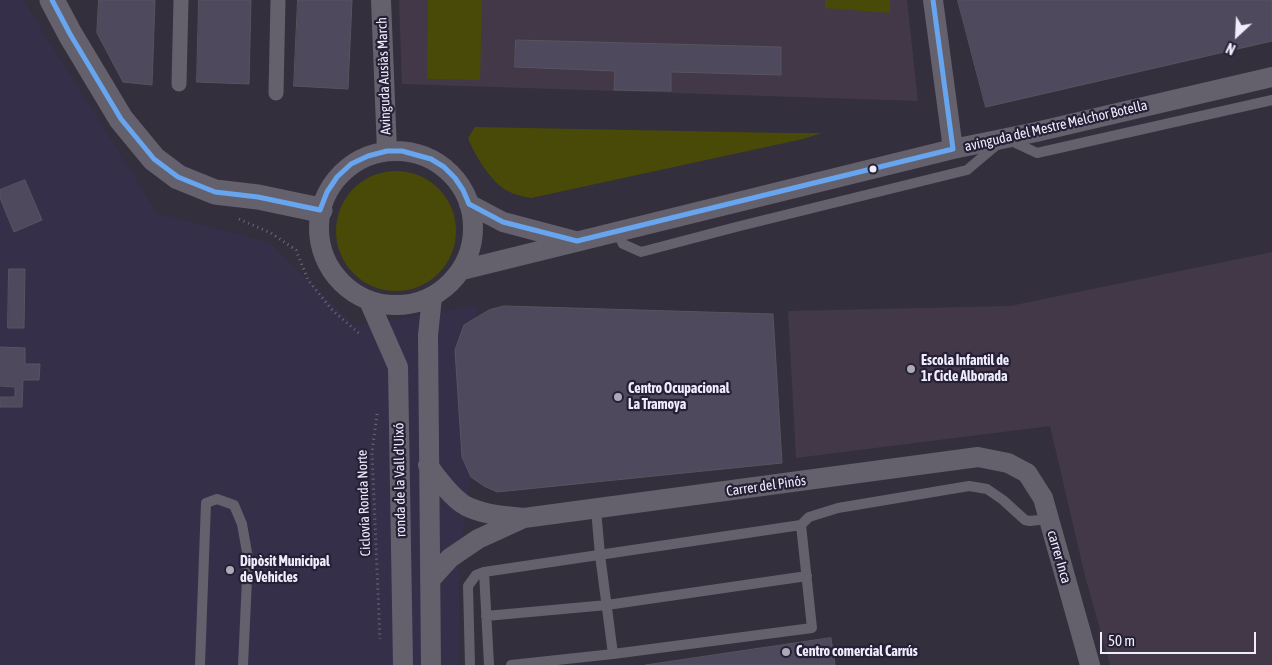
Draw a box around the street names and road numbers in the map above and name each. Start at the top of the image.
street label: Avinguda Ausiàs March [374,17,394,135]
street label: avinguda del Mestre Melchor Botella [963,97,1149,155]
street label: ronda de la Vall d'Uixó [391,423,409,537]
street label: Ciclovía Ronda Norte [354,449,374,557]
street label: Carrer del Pinós [725,472,807,500]
street label: carrer Inca [1043,529,1075,585]

